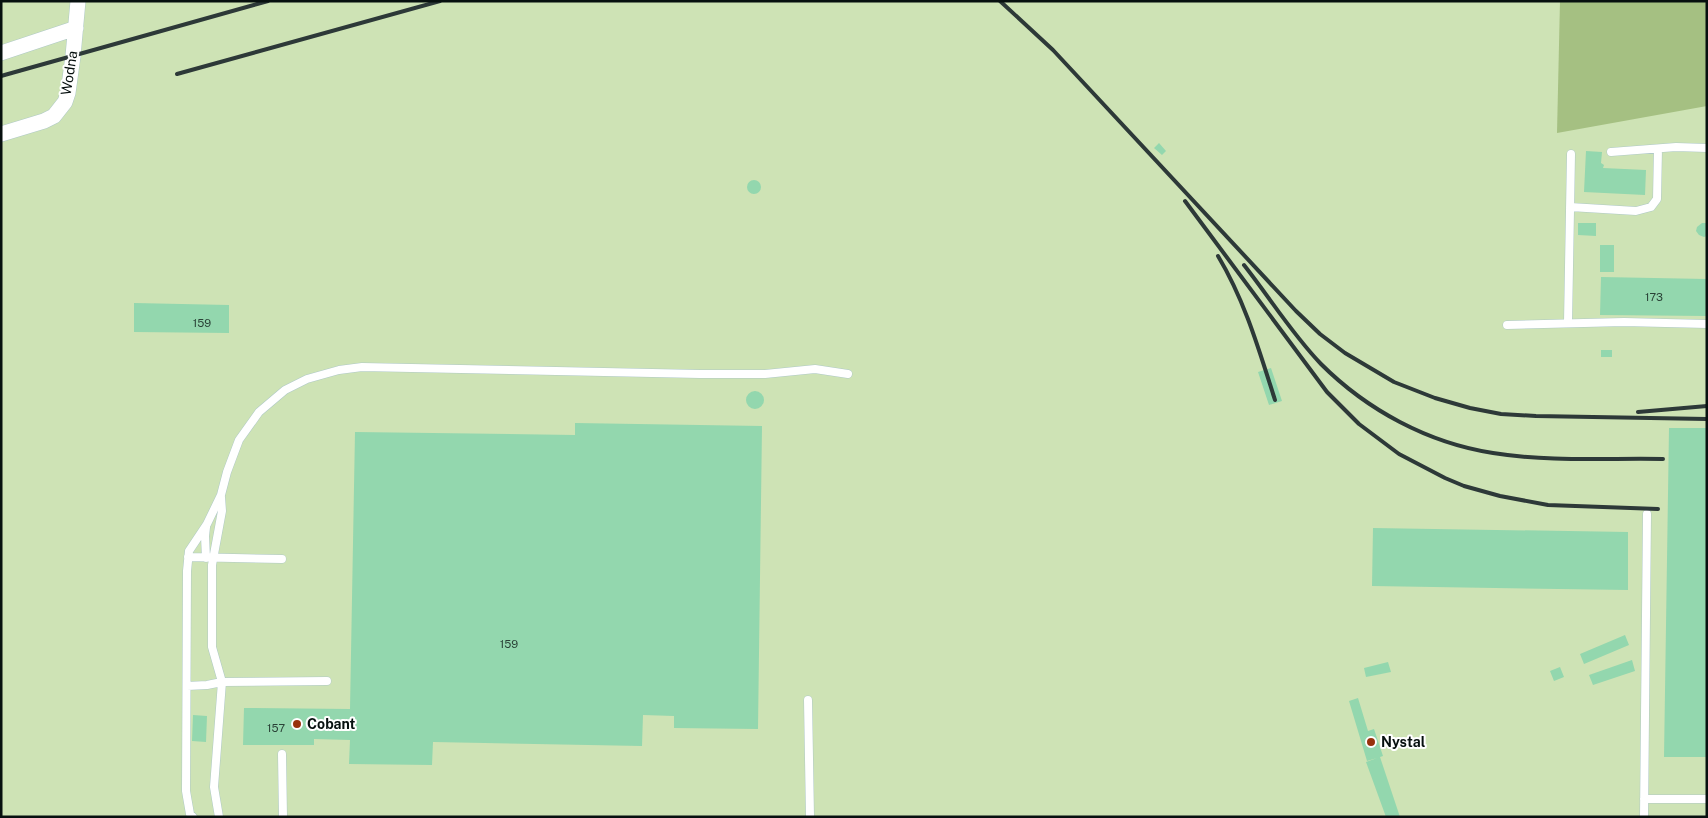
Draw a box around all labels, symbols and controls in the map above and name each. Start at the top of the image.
street label: Wodna [58,50,80,96]
house number: 173 [1645,291,1663,303]
house number: 159 [193,317,211,329]
house number: 159 [500,638,518,650]
place label: Cobant [307,716,356,732]
marker: Cobant [291,718,303,730]
house number: 157 [267,722,285,734]
place label: Nystal [1381,734,1426,750]
marker: Nystal [1365,736,1377,748]

